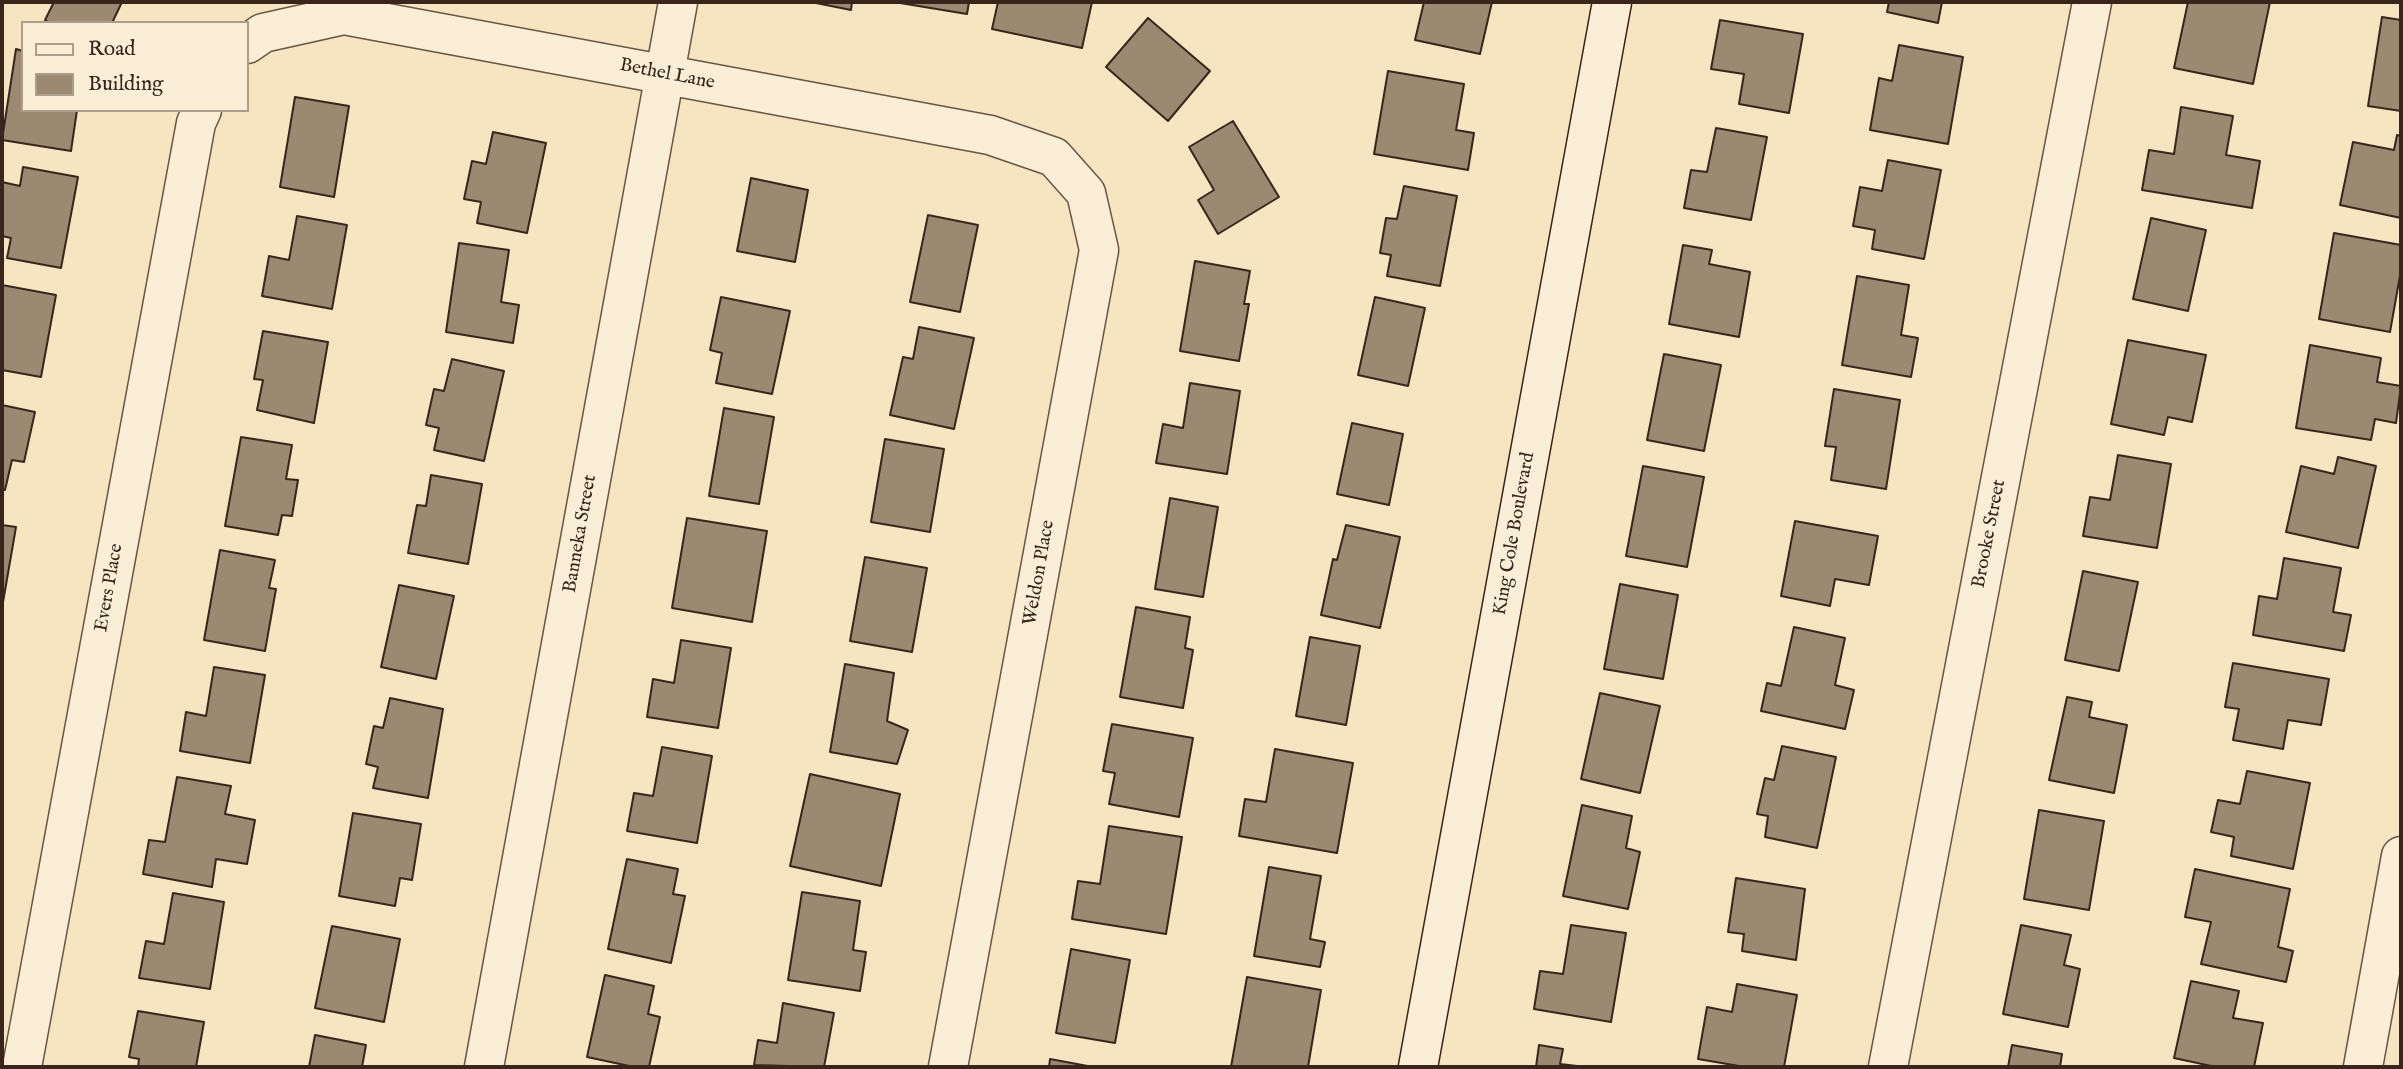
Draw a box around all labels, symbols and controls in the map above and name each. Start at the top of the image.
legend [21,21,248,112]
text: Road [88,36,135,63]
street label: Bethel Lane [617,55,717,95]
text: Building [88,71,163,98]
street label: King Cole Boulevard [1489,451,1541,617]
street label: Banneka Street [559,473,603,595]
street label: Brooke Street [1968,478,2012,590]
street label: Weldon Place [1019,518,1061,628]
street label: Evers Place [91,542,129,634]

